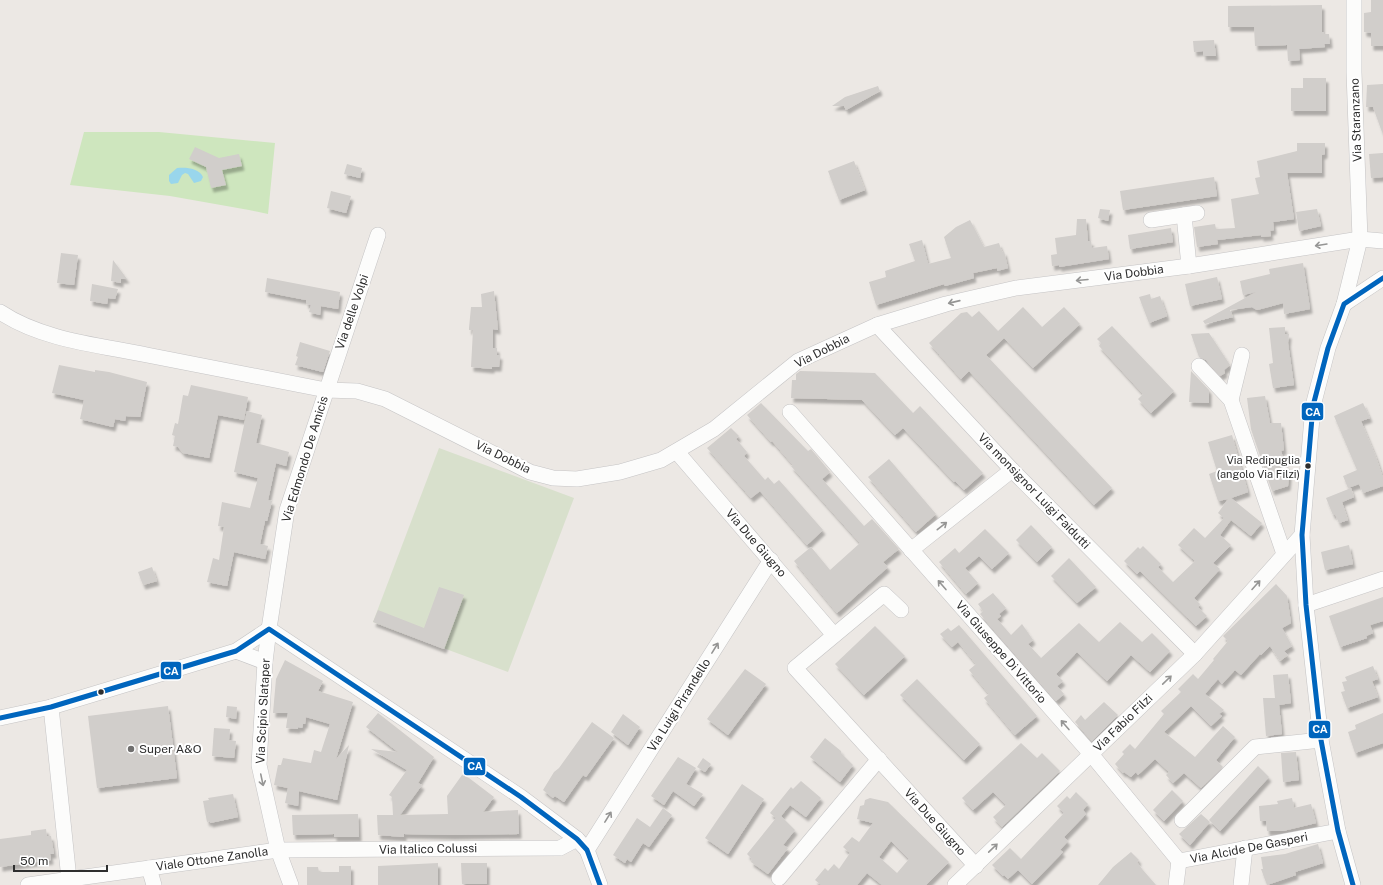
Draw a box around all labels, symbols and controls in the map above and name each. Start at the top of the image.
street label: Via Staranzano [1348,78,1364,162]
one-way arrow [1315,241,1328,249]
street label: Via Dobbia [1104,262,1164,284]
street label: Via delle Volpi [333,273,371,351]
one-way arrow [1076,276,1089,283]
one-way arrow [948,299,961,307]
street label: Via Dobbia [792,331,852,371]
street label: Via Edmondo De Amicis [279,394,331,524]
line badge: CA [1301,402,1324,421]
text: CA [1305,406,1321,418]
street label: Via monsignor Luigi Faidutti [975,430,1093,552]
street label: Via Dobbia [473,438,533,476]
place label: Via Redipuglia (angolo Via Filzi) [1217,454,1300,480]
marker: Via Redipuglia (angolo Via Filzi) [1303,461,1313,471]
street label: Via Due Giugno [723,506,789,580]
one-way arrow [936,521,947,530]
one-way arrow [937,580,947,590]
one-way arrow [1251,580,1261,590]
street label: Via Giuseppe Di Vittorio [953,598,1049,706]
one-way arrow [711,643,719,654]
street label: Via Luigi Pirandello [645,656,713,754]
street label: Via Scipio Slataper [253,658,273,764]
line badge: CA [160,661,182,680]
text: CA [163,665,179,677]
one-way arrow [1162,675,1172,685]
unlabelled marker [96,687,106,697]
street label: Via Fabio Filzi [1091,691,1155,755]
one-way arrow [1060,719,1069,730]
line badge: CA [1308,720,1331,739]
text: CA [1312,723,1328,735]
place label: Super A&O [139,742,202,756]
marker: Super A&O [126,744,136,754]
line badge: CA [463,757,486,776]
text: CA [467,760,483,772]
one-way arrow [259,773,267,786]
street label: Via Due Giugno [901,786,969,859]
one-way arrow [604,811,612,823]
street label: Via Alcide De Gasperi [1189,830,1309,866]
street label: Via Italico Colussi [379,841,477,857]
street label: Viale Ottone Zanolla [155,844,269,874]
one-way arrow [988,844,998,853]
scale bar [14,847,107,873]
text: 50 m [20,854,48,868]

